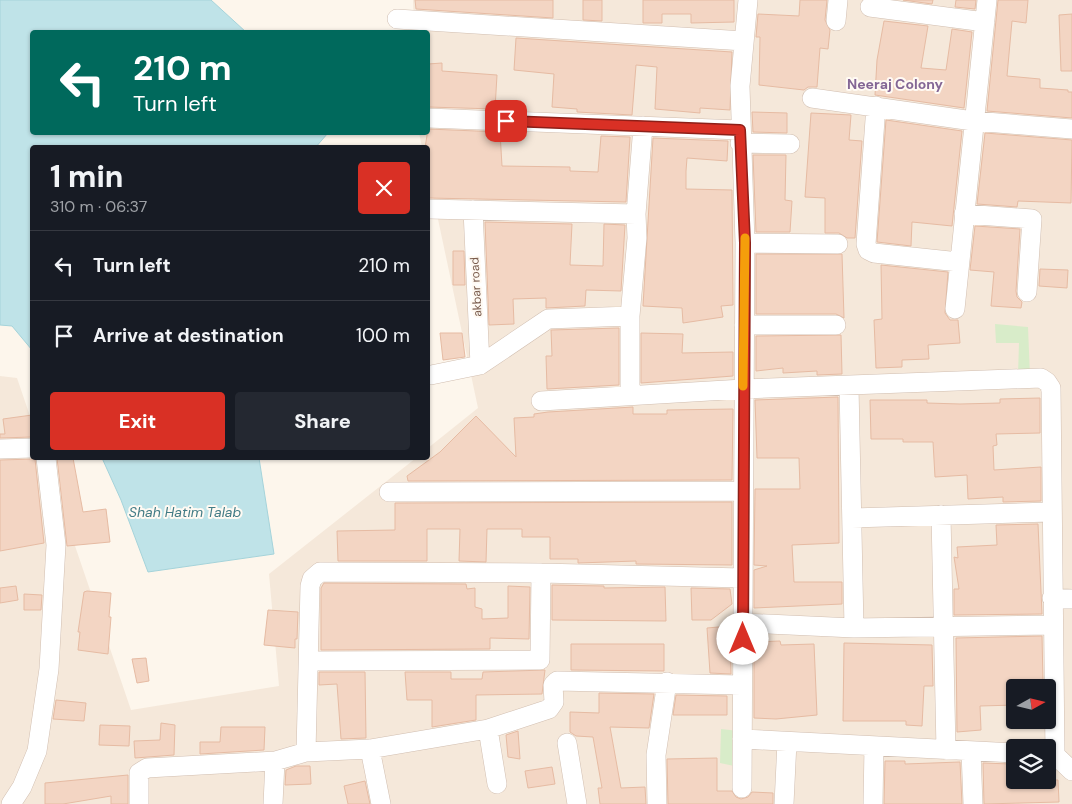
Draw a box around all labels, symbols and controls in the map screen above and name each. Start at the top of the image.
text: 210 m [133,45,232,91]
icon: left [50,50,115,115]
district label: Neeraj Colony [847,75,944,93]
text: Turn left [133,89,217,118]
pin [485,100,527,142]
icon: arrive [492,107,520,135]
text: 1 min [50,157,123,196]
button: close [358,162,410,214]
text: 310 m · 06:37 [50,196,147,217]
icon: left [50,252,78,280]
text: Turn left [93,253,171,278]
text: 210 m [358,253,410,278]
street label: akbar road [466,257,486,317]
icon: arrive [50,322,78,350]
text: Arrive at destination [93,323,284,348]
text: 100 m [356,323,410,348]
button: Exit [50,392,225,450]
button: Share [235,392,410,450]
water label: Shah Hatim Talab [129,503,242,521]
position arrow [716,612,768,664]
north arrow [1006,679,1056,729]
map controls [1006,679,1056,789]
button: layers [1006,739,1056,789]

